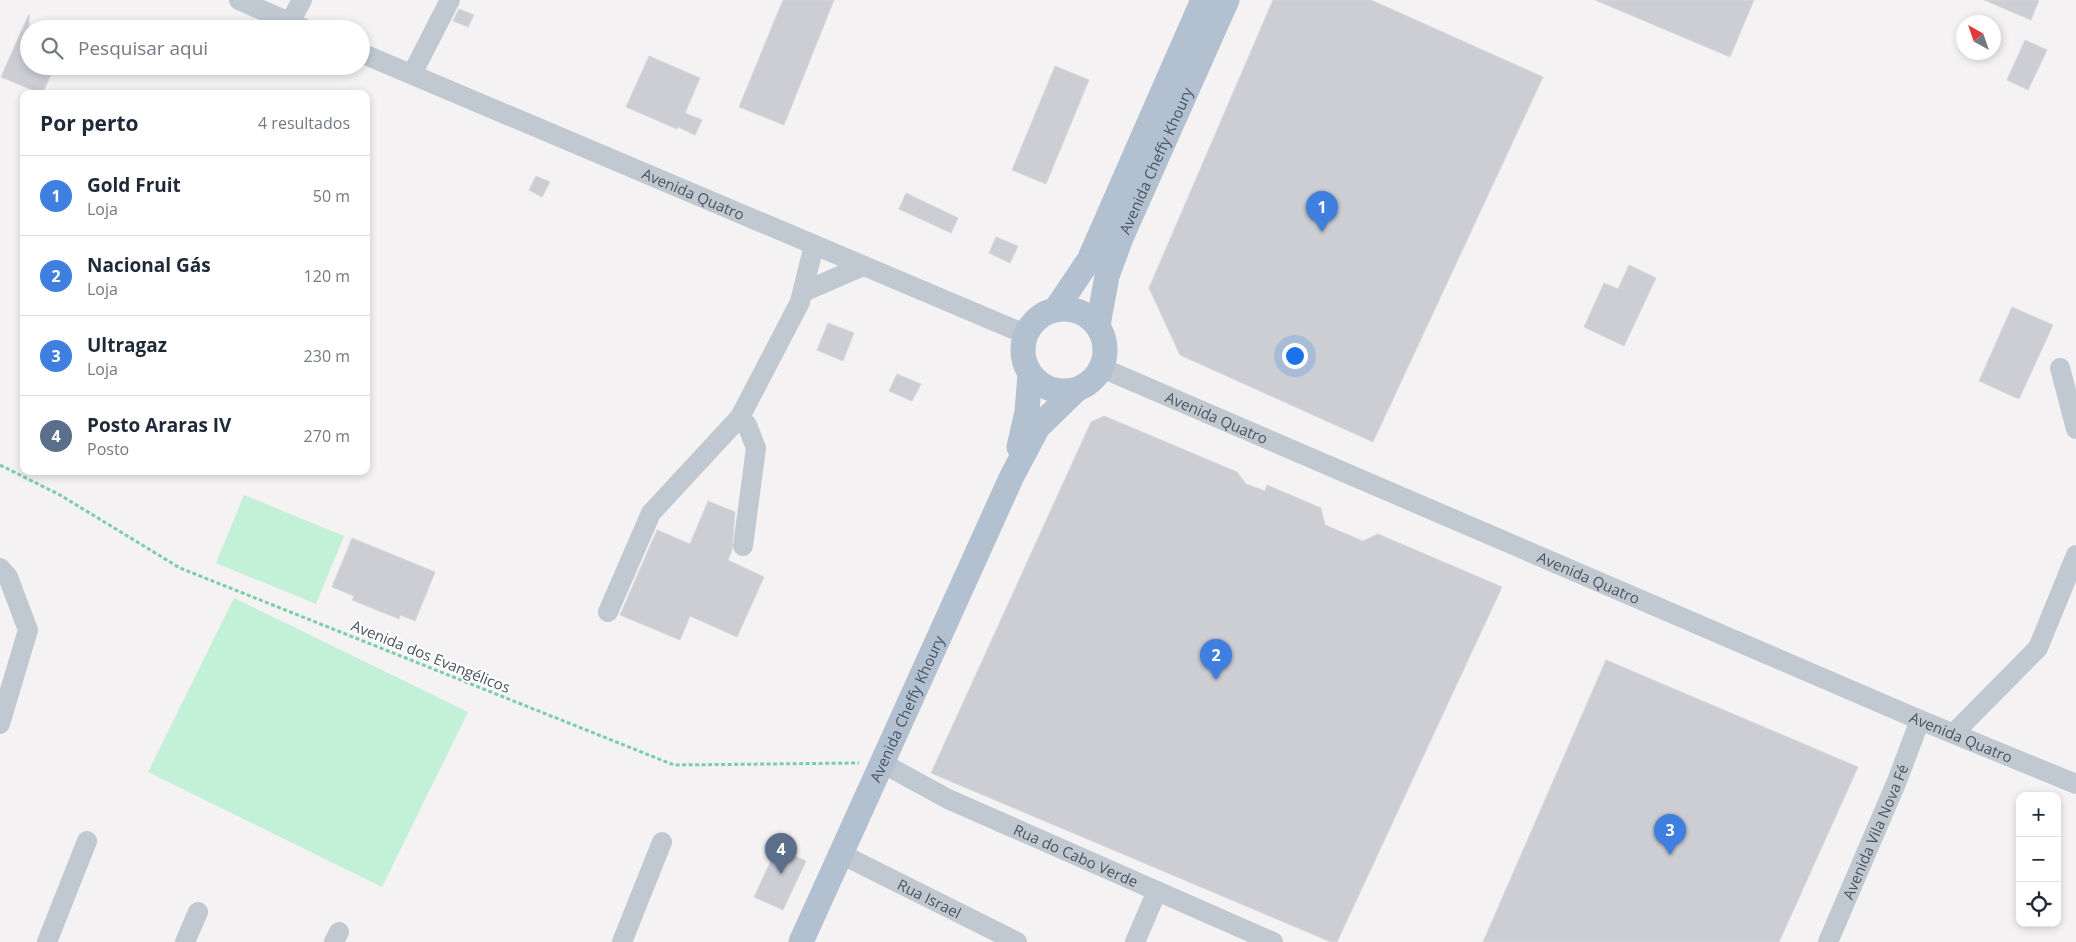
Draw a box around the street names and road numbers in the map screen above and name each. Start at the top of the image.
street label: Avenida Cheffy Khoury [1114,84,1197,237]
street label: Avenida Quatro [639,163,748,224]
street label: Avenida Quatro [1163,387,1271,448]
street label: Avenida Quatro [1535,547,1643,608]
street label: Avenida dos Evangélicos [348,615,514,697]
street label: Avenida Cheffy Khoury [865,632,949,785]
street label: Avenida Quatro [1907,707,2016,767]
street label: Avenida Vila Nova Fé [1838,761,1912,902]
street label: Rua do Cabo Verde [1011,819,1141,891]
street label: Rua Israel [894,874,965,923]

